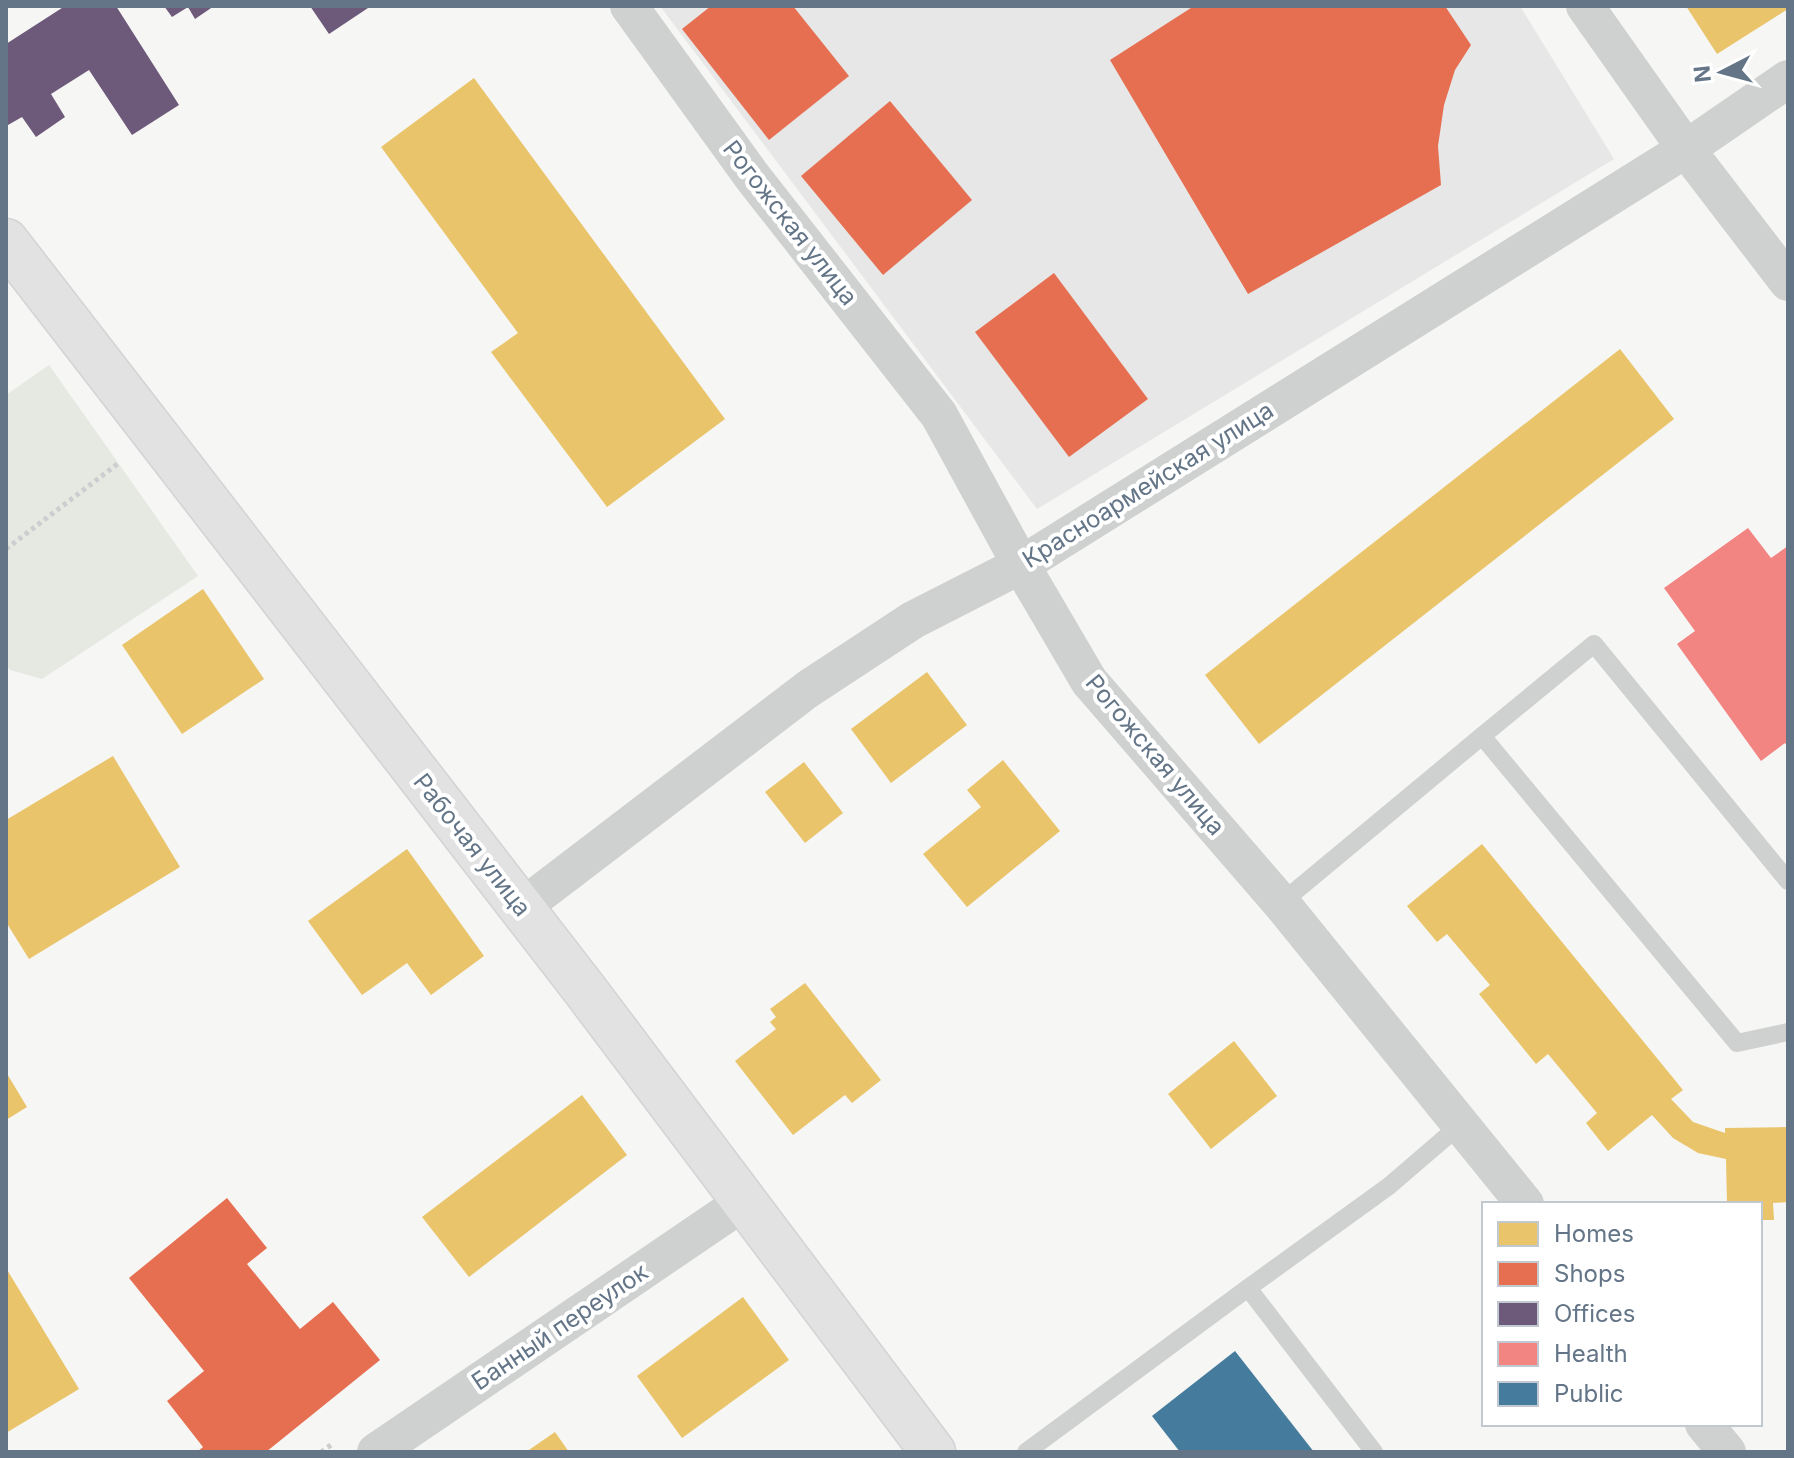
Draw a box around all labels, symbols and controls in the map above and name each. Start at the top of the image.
north arrow [1682,32,1762,112]
text: N [1688,64,1716,84]
street label: Рогожская улица [717,135,864,311]
street label: Красноармейская улица [1017,395,1279,574]
street label: Рогожская улица [1080,668,1231,841]
street label: Рабочая улица [408,768,537,922]
legend [1482,1202,1762,1426]
text: Homes [1554,1219,1634,1248]
street label: Банный переулок [466,1257,653,1396]
text: Shops [1554,1259,1625,1288]
text: Offices [1554,1299,1635,1328]
text: Health [1554,1339,1628,1368]
text: Public [1554,1379,1624,1408]

